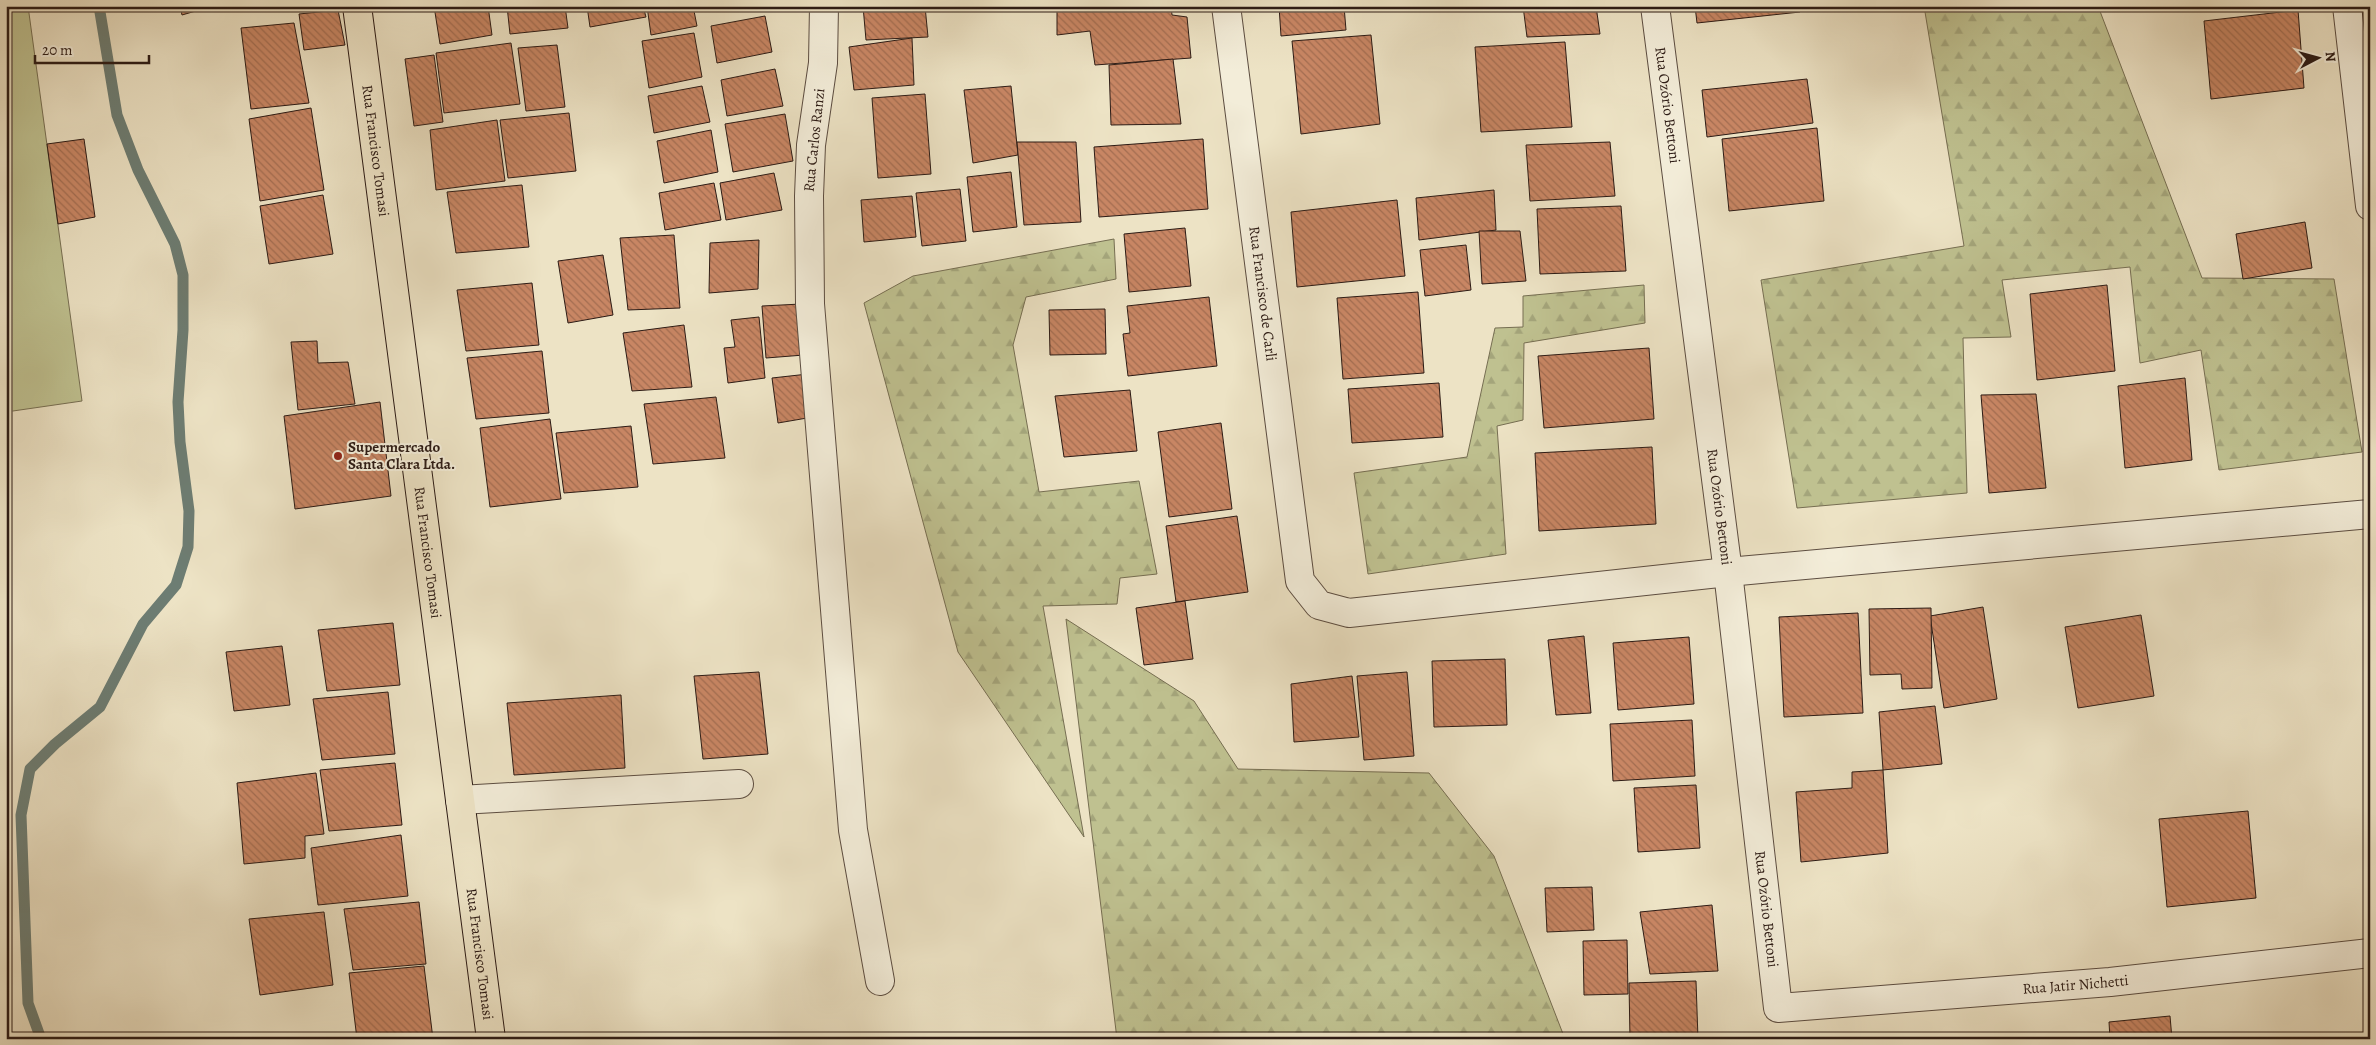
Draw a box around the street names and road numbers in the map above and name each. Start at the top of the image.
street label: Rua Ozório Bettoni [1650,46,1685,165]
street label: Rua Francisco Tomasi [357,84,394,218]
street label: Rua Carlos Ranzi [799,87,829,193]
street label: Rua Francisco de Carli [1244,225,1282,362]
street label: Rua Ozório Bettoni [1702,447,1737,566]
street label: Rua Francisco Tomasi [409,485,446,620]
street label: Rua Ozório Bettoni [1750,850,1783,969]
street label: Rua Francisco Tomasi [462,887,498,1021]
street label: Rua Jatir Nichetti [2022,970,2130,999]

